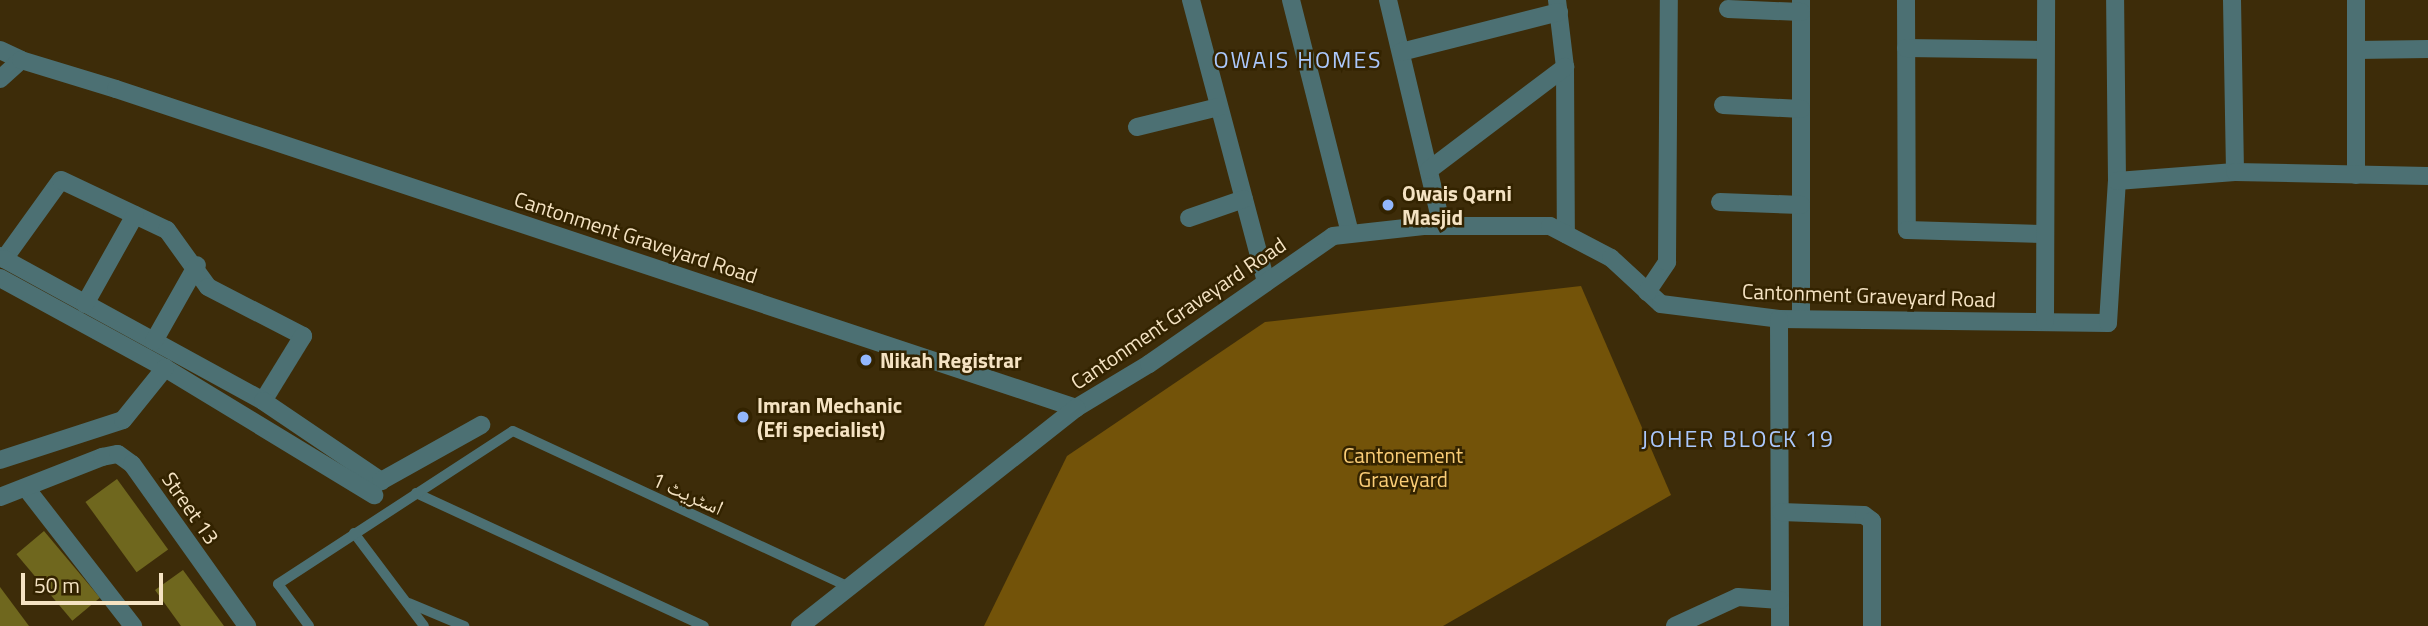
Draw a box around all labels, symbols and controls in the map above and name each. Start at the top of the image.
district label: OWAIS HOMES [1215,46,1381,74]
place label: Owais Qarni Masjid [1402,180,1512,230]
street label: Cantonment Graveyard Road [511,186,761,288]
marker: Owais Qarni Masjid [1380,197,1396,213]
street label: Cantonment Graveyard Road [1066,232,1290,394]
street label: Cantonment Graveyard Road [1742,278,1996,312]
place label: Nikah Registrar [880,347,1022,373]
marker: Nikah Registrar [858,352,874,368]
place label: Imran Mechanic (Efi specialist) [757,392,902,442]
marker: Imran Mechanic (Efi specialist) [735,409,751,425]
district label: JOHER BLOCK 19 [1643,425,1833,453]
park label: Cantonement Graveyard [1343,442,1463,492]
street label: اسٹریٹ 1 [648,466,728,520]
street label: Street 13 [157,467,225,549]
scale bar [24,560,166,604]
text: 50 m [34,569,80,601]

